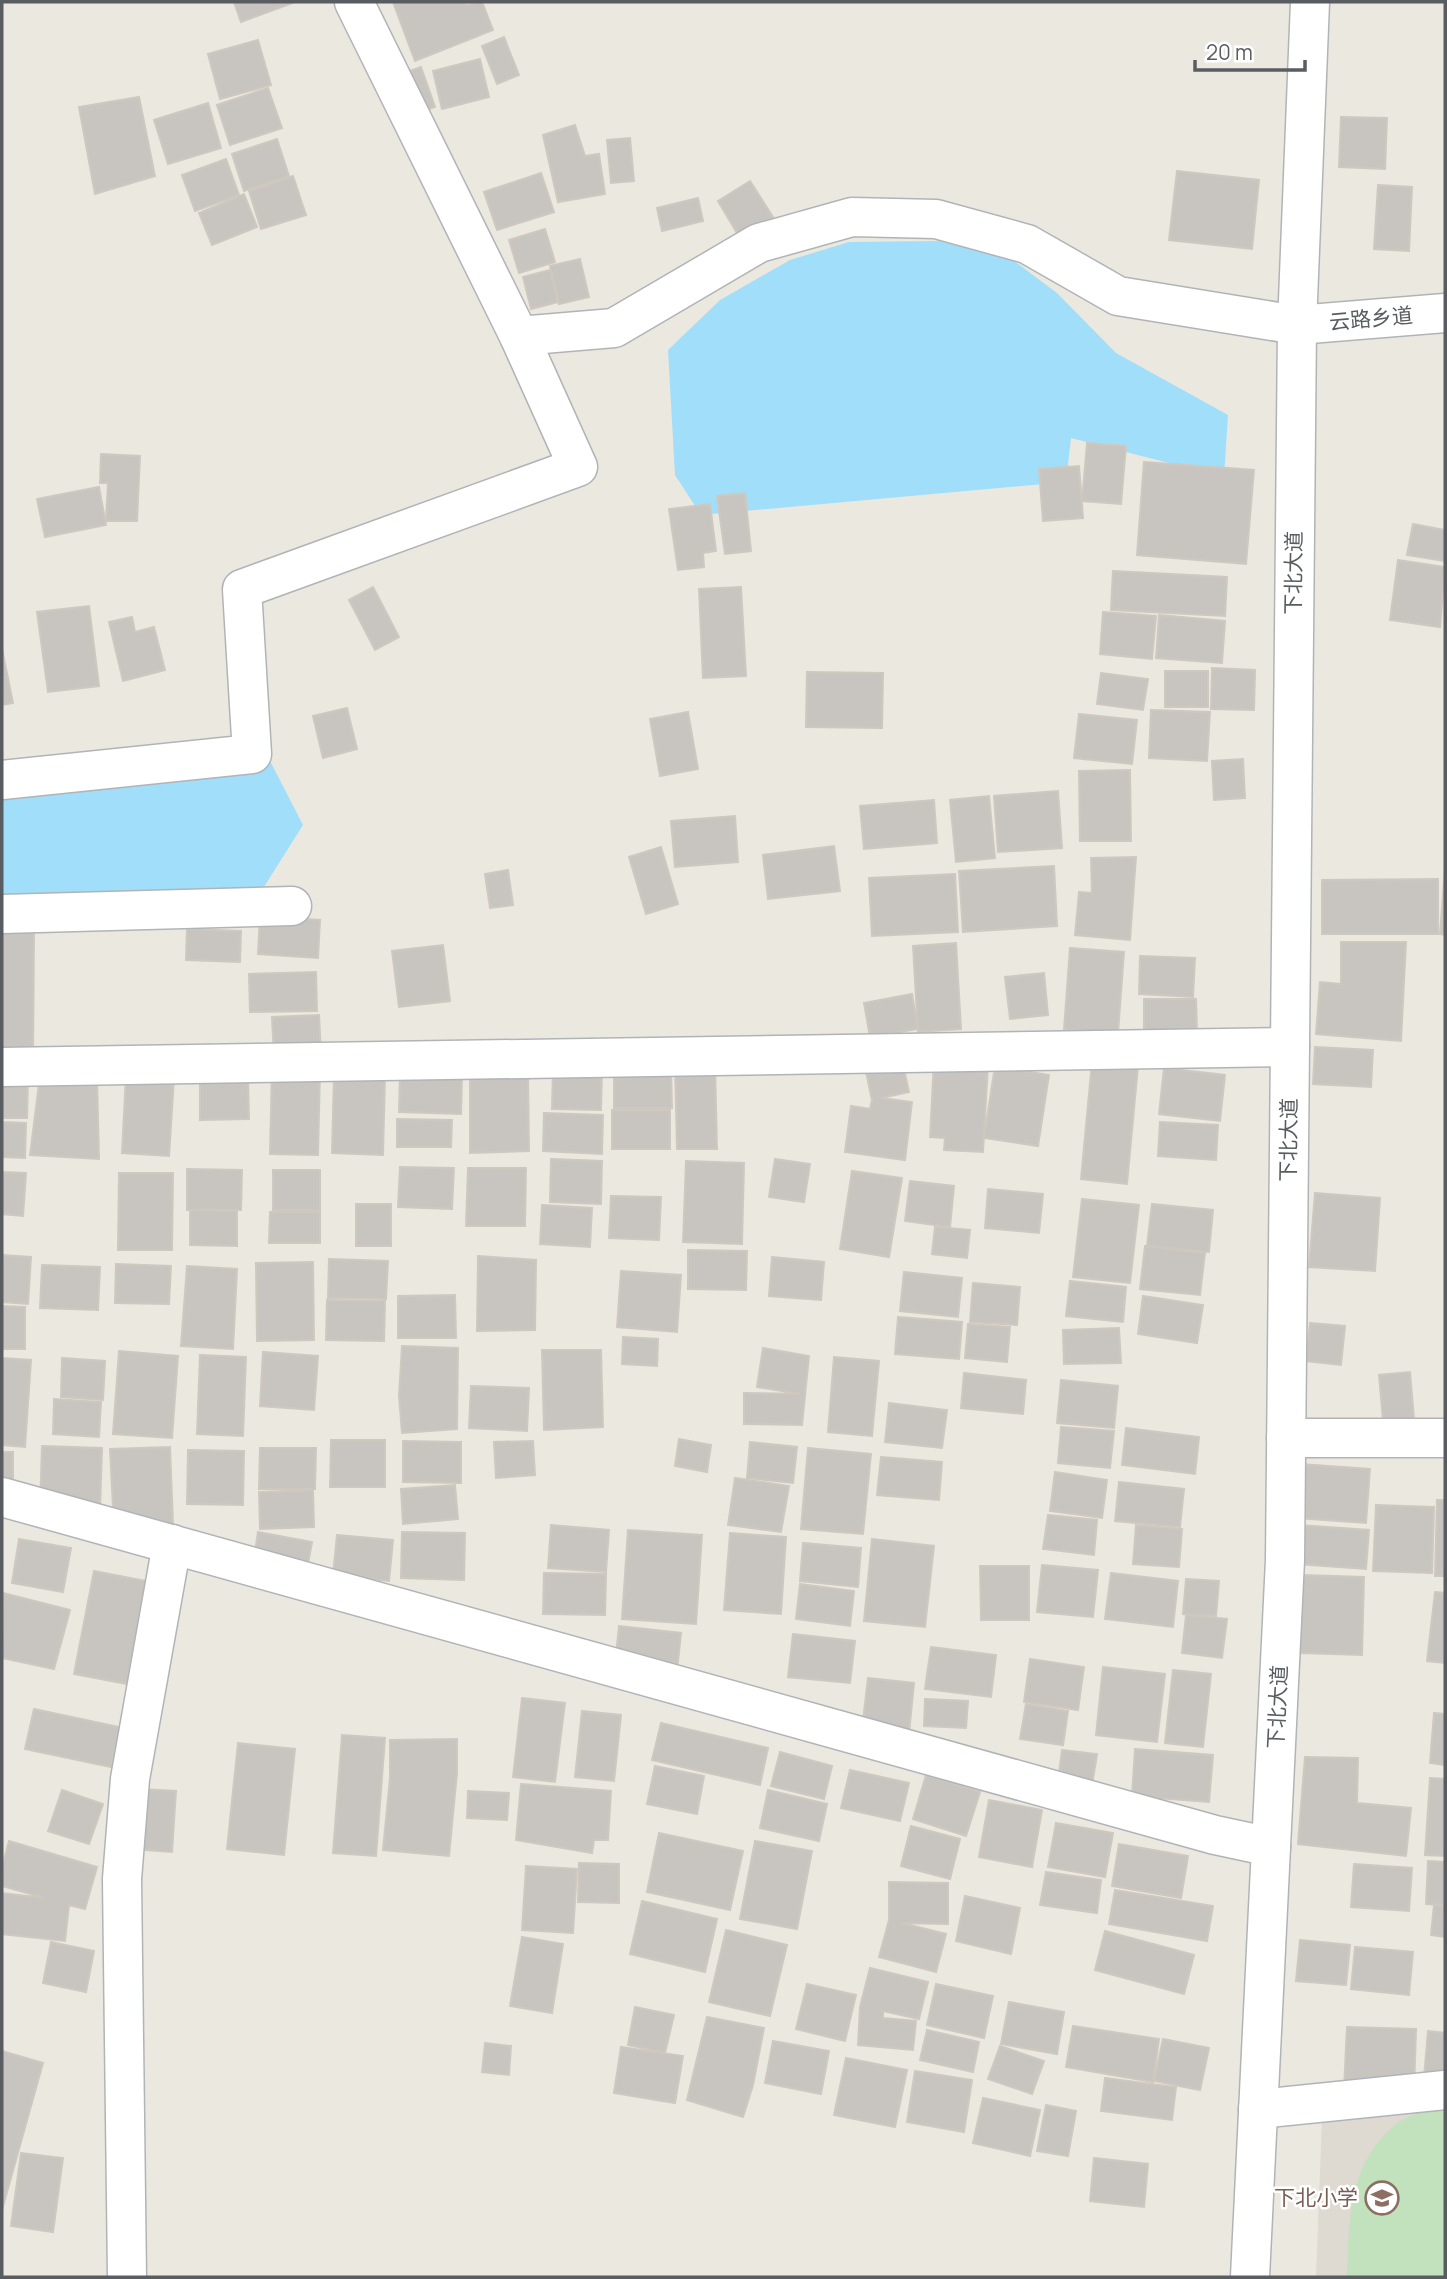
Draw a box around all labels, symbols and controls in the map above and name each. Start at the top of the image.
scale bar [1195,28,1305,72]
text: 20 m [1206,38,1253,66]
street label: 云路乡道 [1328,300,1414,336]
street label: 下北大道 [1278,531,1308,615]
street label: 下北大道 [1273,1098,1303,1182]
street label: 下北大道 [1261,1664,1293,1750]
school or university icon: 下北小学 [1363,2179,1401,2217]
place label: 下北小学 [1274,2183,1358,2211]

